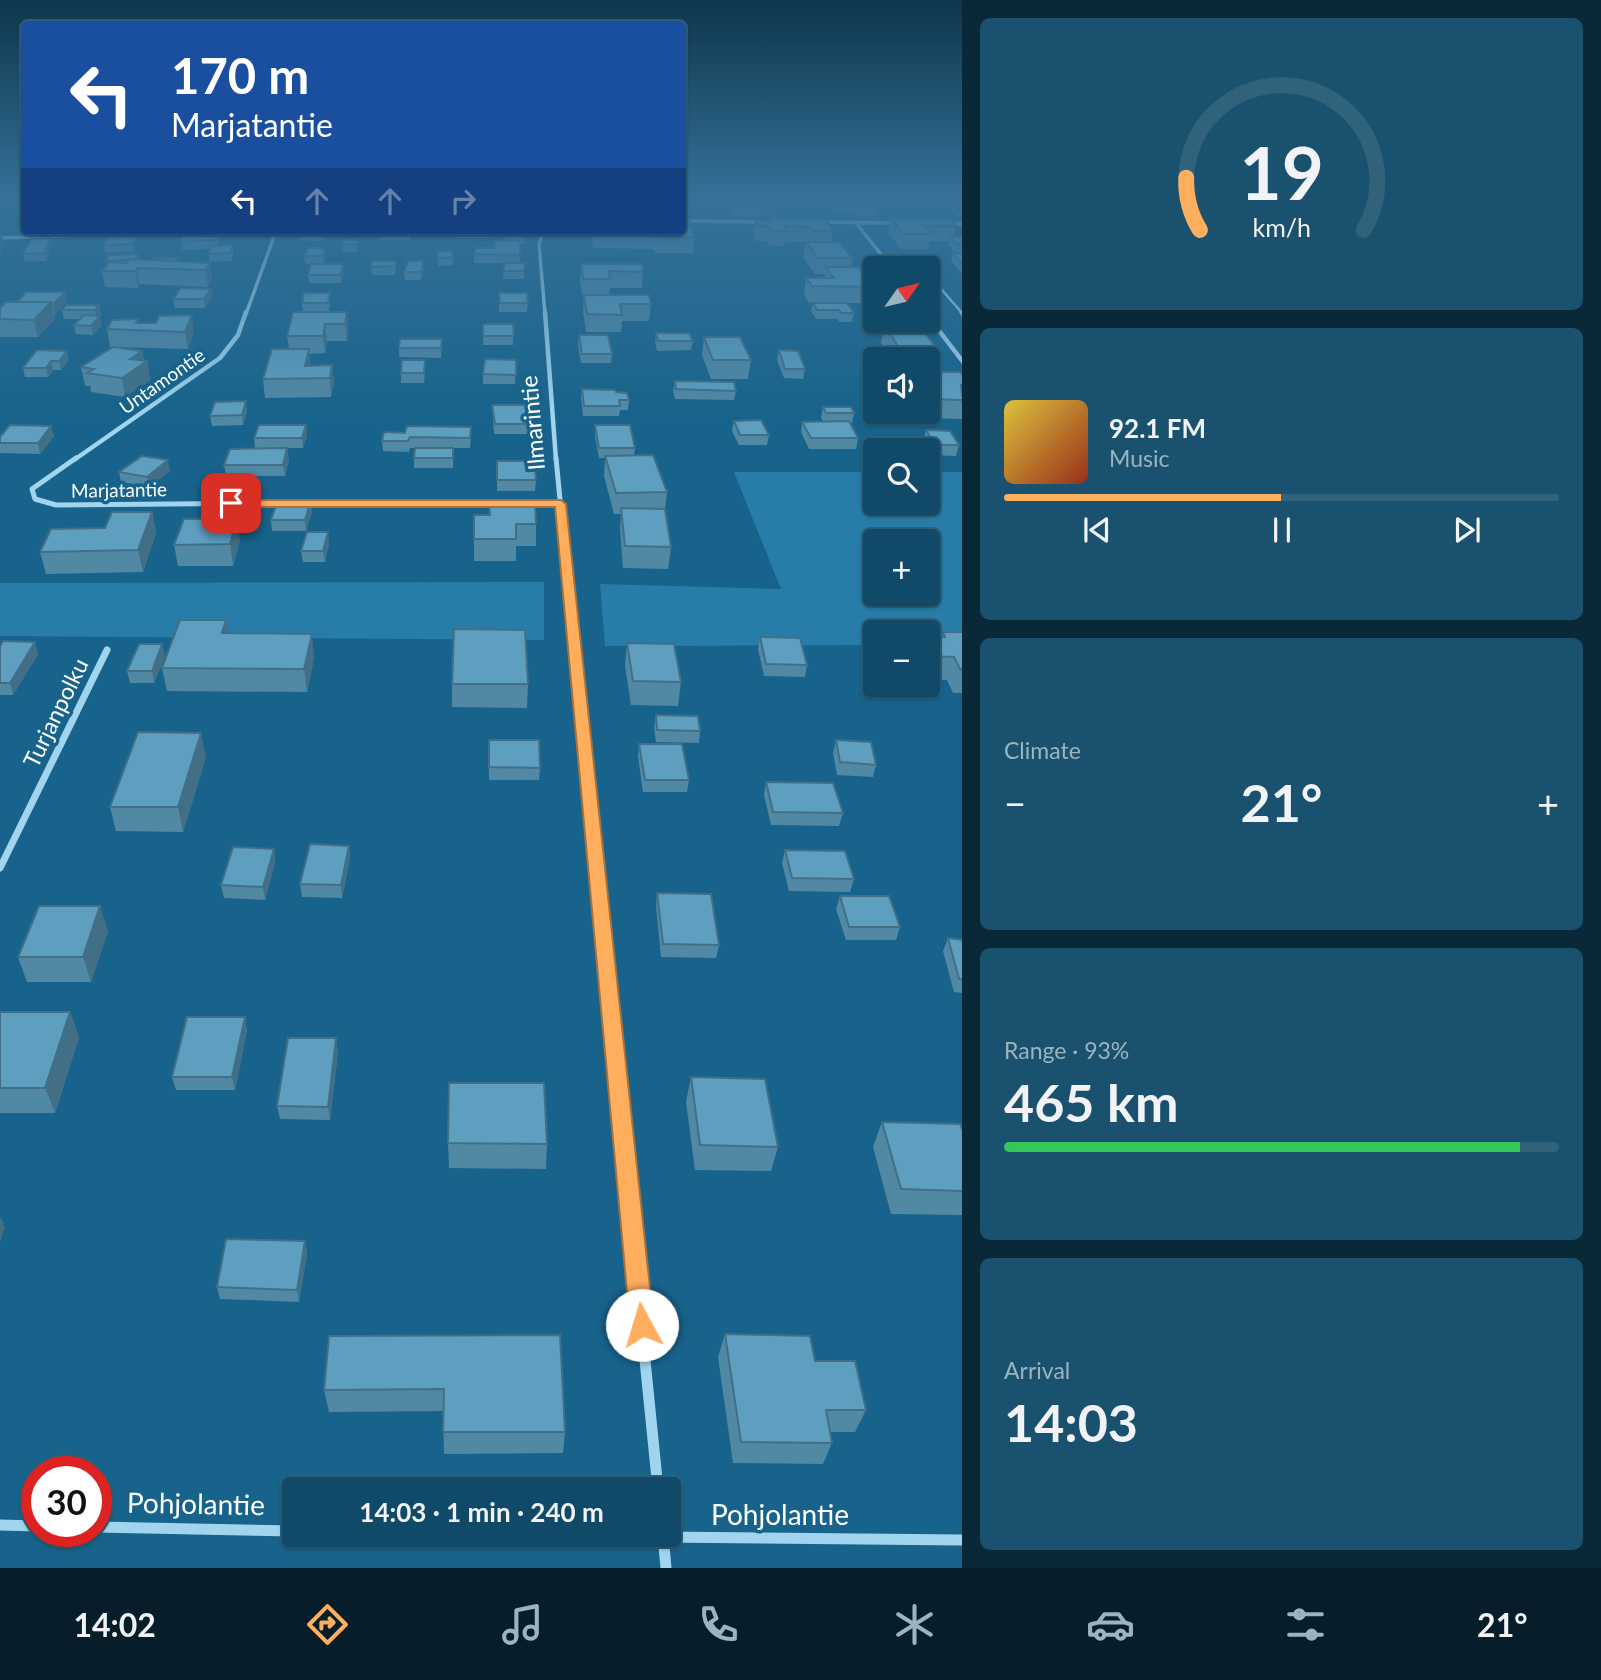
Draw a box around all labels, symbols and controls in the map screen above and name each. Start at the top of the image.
text: 170 m [171,46,309,104]
icon: left [56,49,147,140]
text: Marjatantie [171,105,333,144]
text: 19 [1239,128,1324,216]
icon: left [225,182,263,220]
icon: ahead [298,182,336,220]
icon: ahead [371,182,409,220]
icon: right [444,182,482,220]
text: km/h [1252,212,1311,242]
north arrow [863,256,940,332]
map controls [863,256,940,697]
street label: Untamontie [115,343,209,418]
button: sound [863,347,940,424]
street label: Ilmarintie [514,375,550,472]
text: 92.1 FM [1109,412,1206,444]
button: search [863,438,940,515]
text: Music [1109,444,1169,472]
pin [201,473,261,533]
street label: Marjatantie [71,477,167,502]
icon: arrive [212,484,250,522]
icon: previous [1078,511,1116,549]
icon: pause [1263,511,1301,549]
icon: next [1448,511,1486,549]
button: + [863,529,940,606]
button: − [863,620,940,697]
street label: Turjanpolku [17,653,94,772]
text: Climate [1004,736,1081,764]
text: 21° [1241,771,1322,833]
text: − [1004,780,1026,826]
text: + [1537,780,1559,826]
text: Range · 93% [1004,1036,1129,1064]
text: 465 km [1004,1071,1178,1133]
position arrow [605,1288,679,1362]
text: Arrival [1004,1356,1070,1384]
text: 14:03 [1004,1391,1138,1453]
speed limit sign: 30 [21,1456,112,1547]
street label: Pohjolantie [127,1485,265,1521]
text: 14:03 · 1 min · 240 m [359,1496,604,1528]
street label: Pohjolantie [711,1497,849,1531]
icon: directions [303,1600,352,1649]
icon: music [498,1600,547,1649]
icon: phone [694,1600,743,1649]
icon: climate [890,1600,939,1649]
icon: car [1086,1600,1135,1649]
icon: filters [1281,1600,1330,1649]
text: 14:02 [73,1605,156,1644]
text: 21° [1477,1605,1528,1644]

